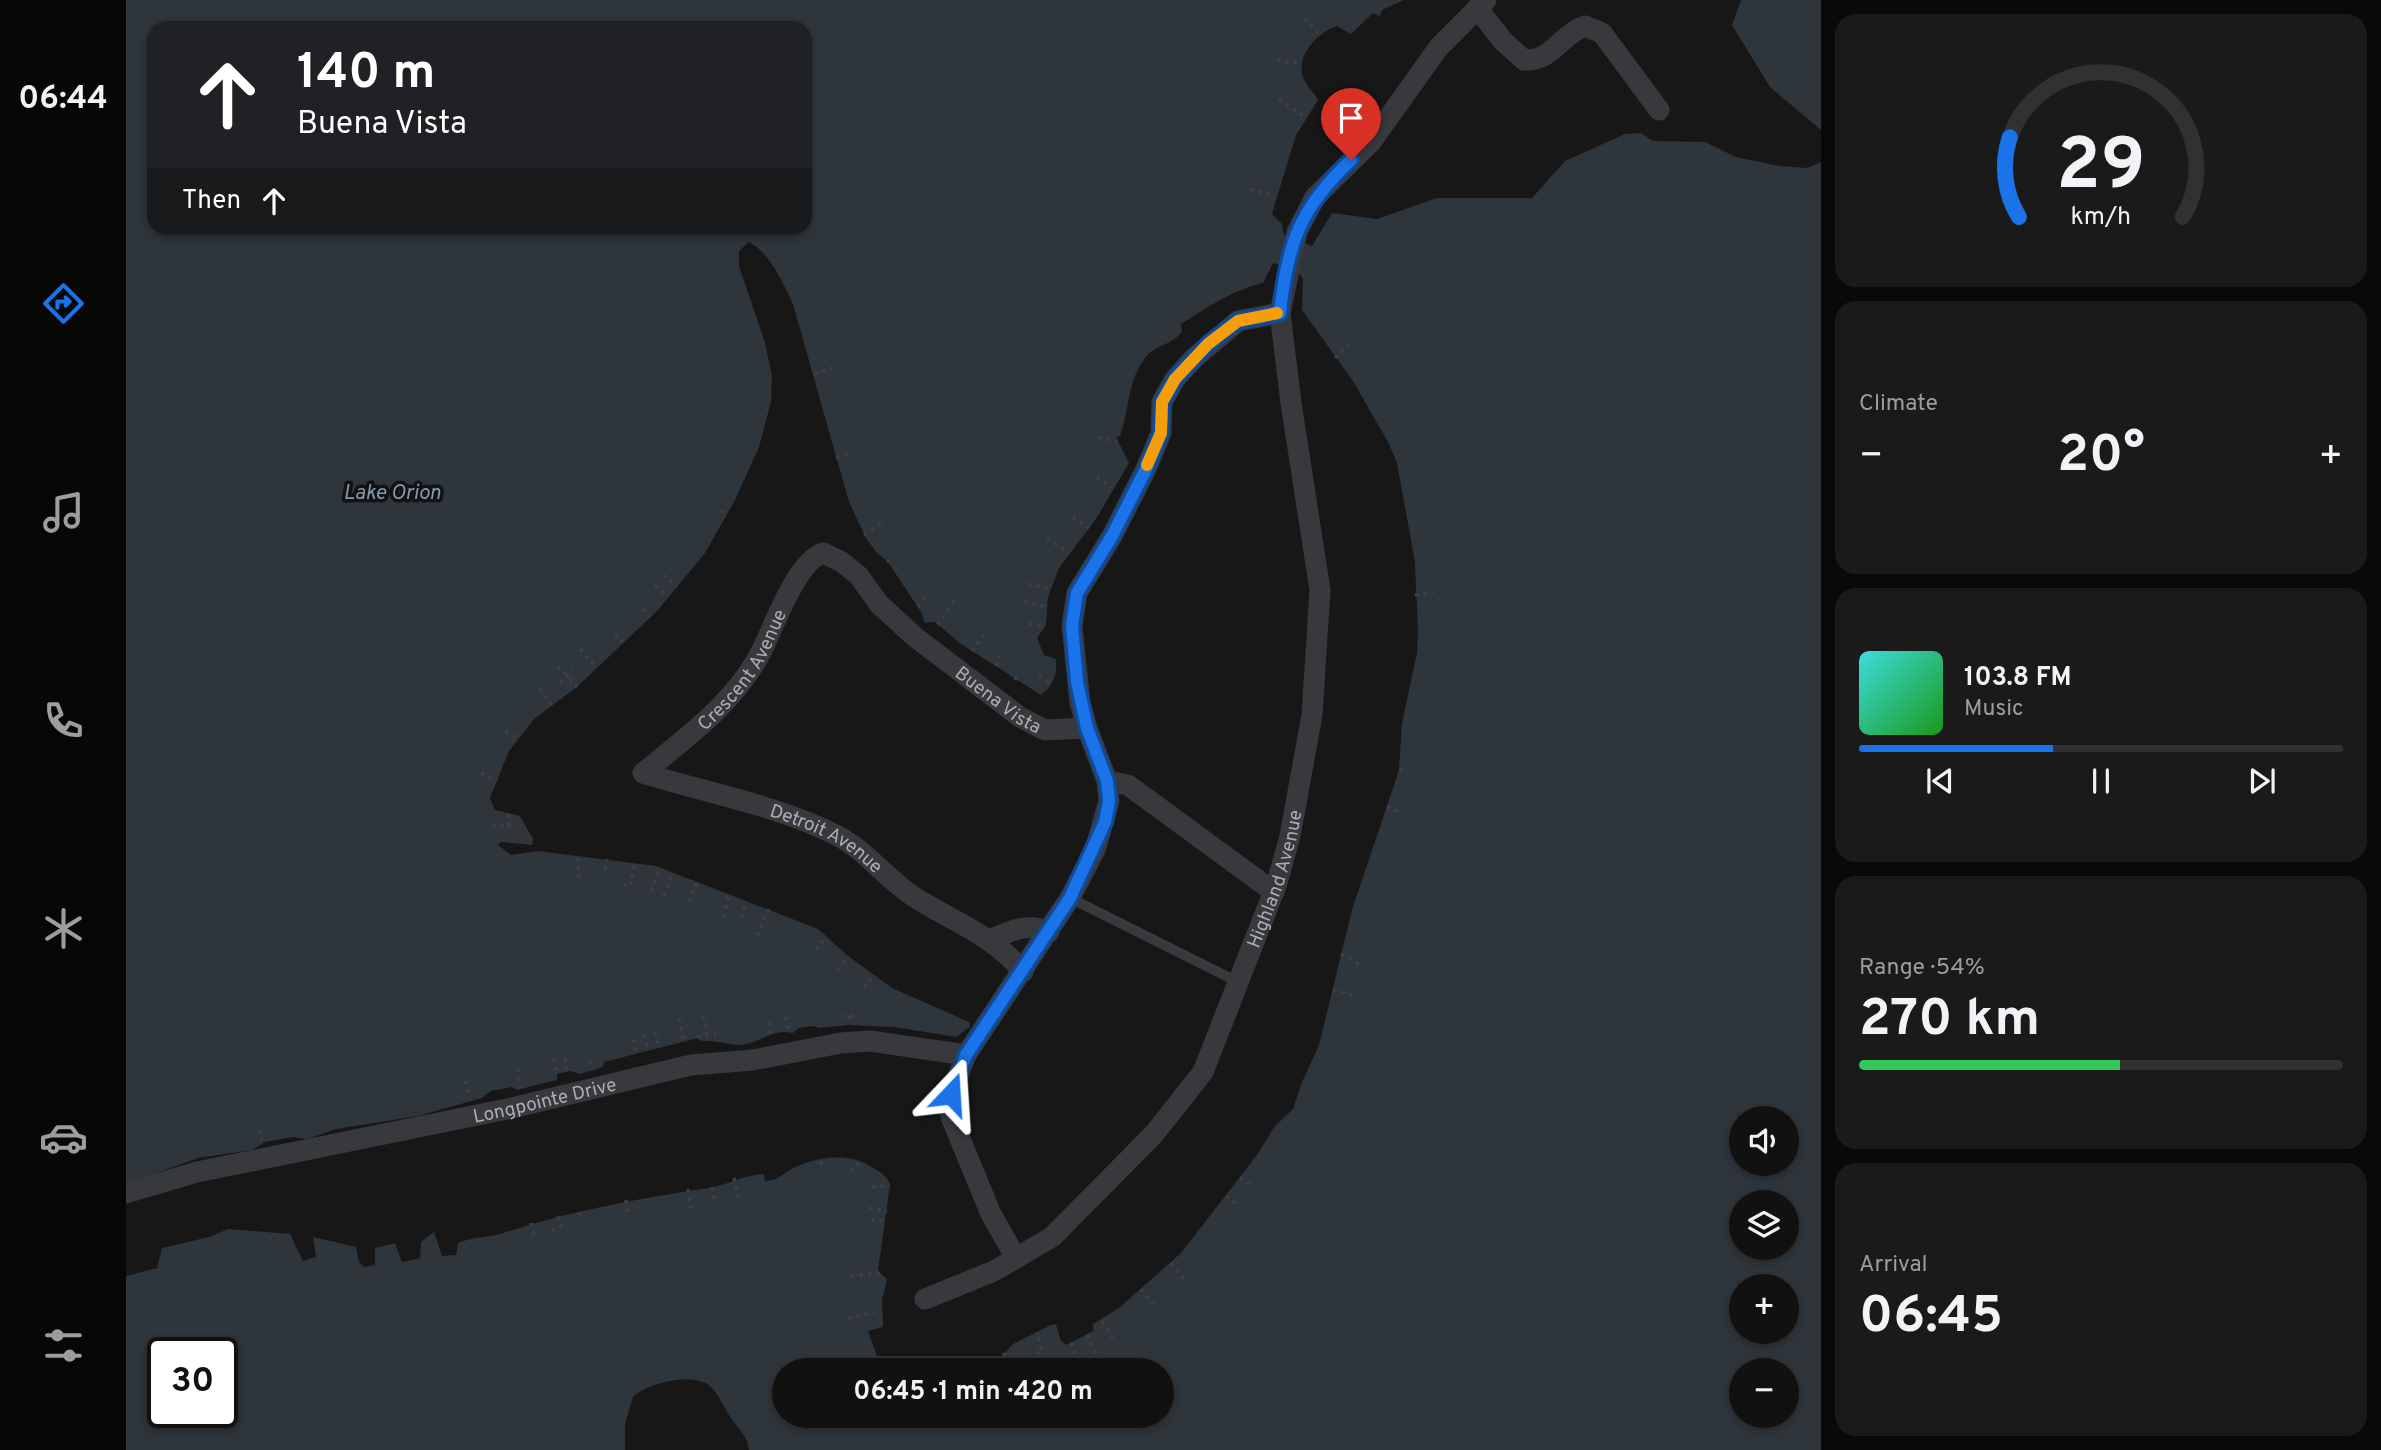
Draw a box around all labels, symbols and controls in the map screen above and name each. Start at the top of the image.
text: 140 m [297,44,436,106]
icon: ahead [182,49,273,140]
text: 06:44 [18,80,108,120]
pin [1321,88,1381,160]
icon: arrive [1332,99,1370,137]
text: Buena Vista [297,105,467,145]
text: 29 [2056,123,2146,215]
icon: ahead [255,182,293,220]
text: Then [182,185,241,218]
text: km/h [2071,201,2131,233]
icon: directions [39,279,88,328]
text: Climate [1859,390,1938,419]
text: 20° [2057,424,2145,490]
text: − [1859,433,1884,482]
text: + [2318,433,2343,482]
water label: Lake Orion [343,480,441,507]
icon: music [39,488,88,537]
street label: Crescent Avenue [693,606,793,737]
street label: Buena Vista [949,662,1045,740]
text: 103.8 FM [1964,662,2072,695]
text: Music [1964,695,2024,724]
icon: phone [39,696,88,745]
icon: previous [1921,762,1959,800]
icon: pause [2082,762,2120,800]
icon: next [2243,762,2281,800]
street label: Detroit Avenue [767,800,887,879]
street label: Highland Avenue [1243,808,1309,952]
icon: climate [39,904,88,953]
text: Range · 54% [1859,954,1985,983]
text: 270 km [1859,988,2040,1054]
position arrow [914,1057,988,1131]
street label: Longpointe Drive [471,1073,619,1130]
map controls [1729,1106,1799,1428]
button: sound [1729,1106,1799,1176]
icon: car [39,1113,88,1162]
button: layers [1729,1190,1799,1260]
text: Arrival [1859,1251,1928,1280]
button: + [1729,1274,1799,1344]
text: 06:45 [1859,1285,2003,1351]
icon: filters [39,1321,88,1370]
speed limit sign: 30 [147,1337,238,1428]
button: − [1729,1358,1799,1428]
text: 06:45 · 1 min · 420 m [853,1376,1093,1409]

